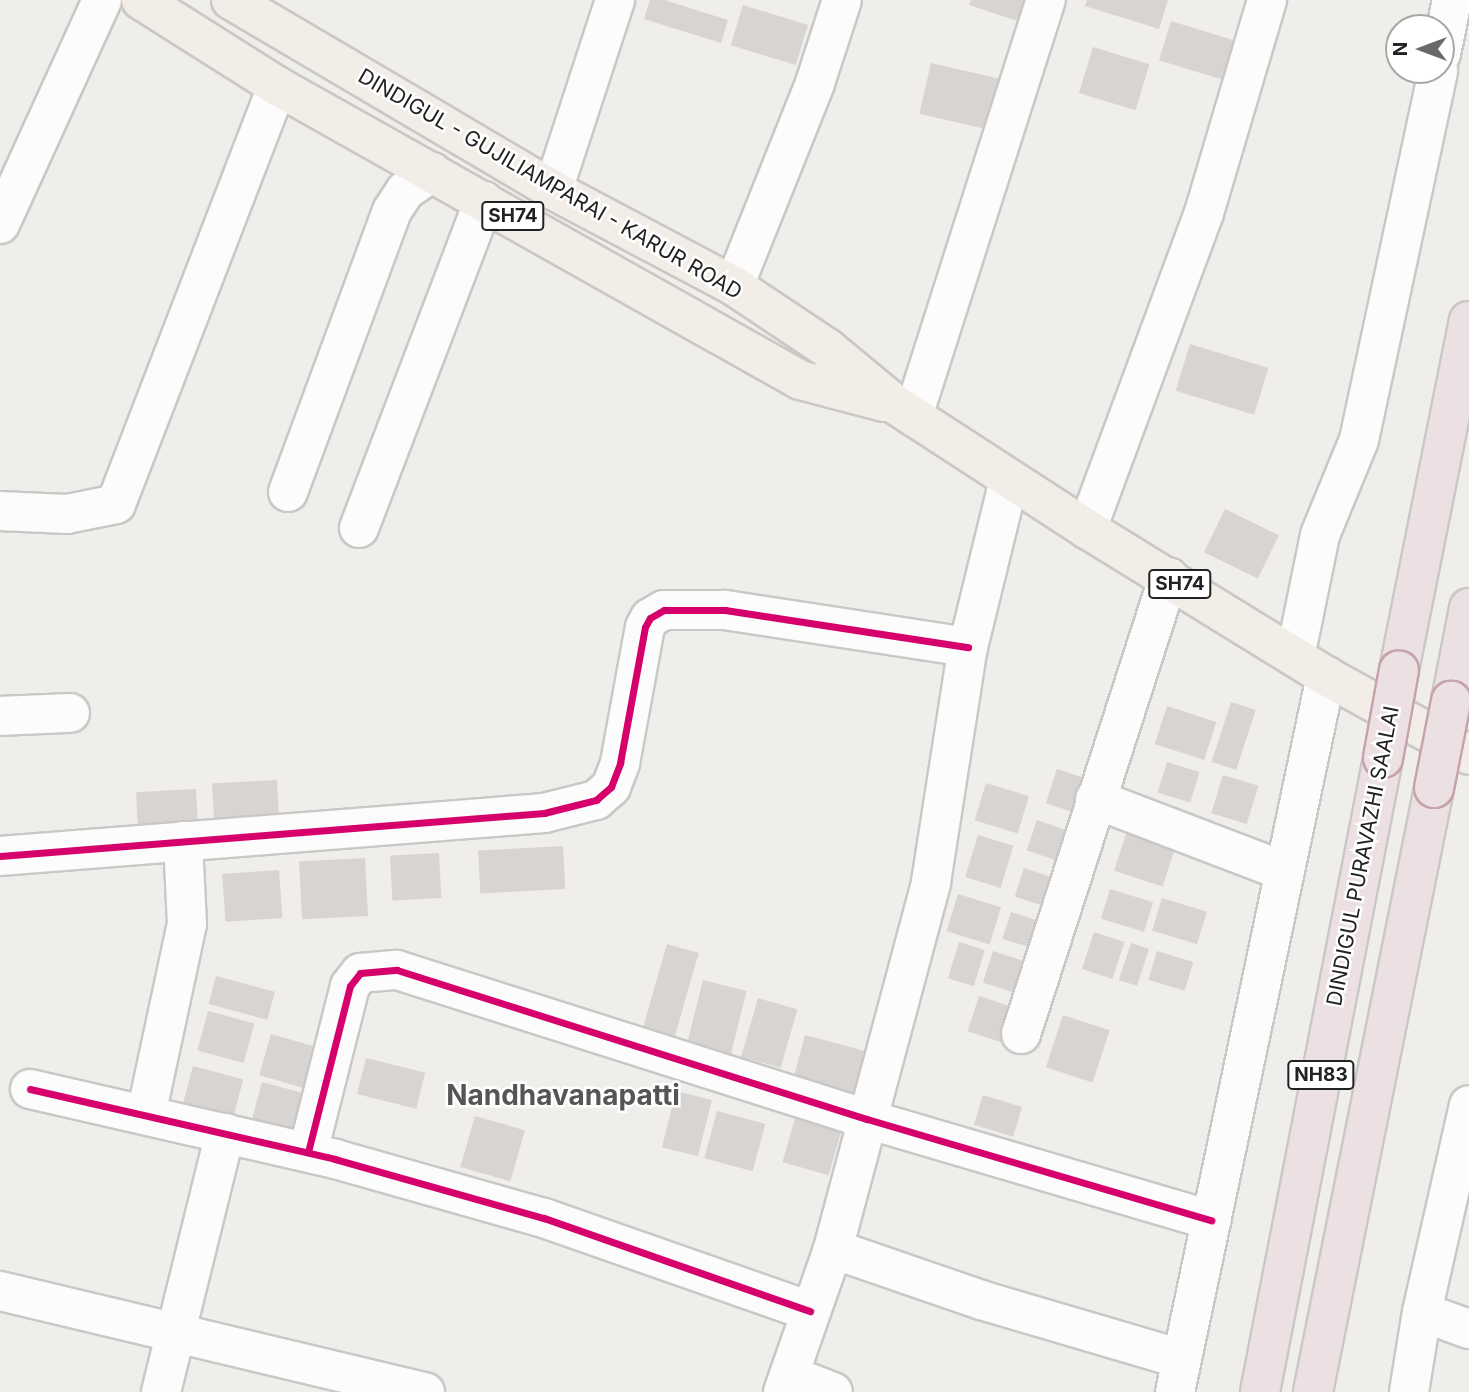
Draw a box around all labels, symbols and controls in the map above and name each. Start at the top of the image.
north arrow [1385,14,1455,84]
text: N [1389,42,1412,56]
street label: DINDIGUL - GUJILIAMPARAI - KARUR ROAD [354,63,746,305]
road number: SH74 [480,200,546,232]
road number: SH74 [1147,568,1213,600]
street label: DINDIGUL PURAVAZHI SAALAI [1322,704,1404,1008]
road number: NH83 [1286,1060,1356,1091]
district label: Nandhavanapatti [446,1078,680,1112]

